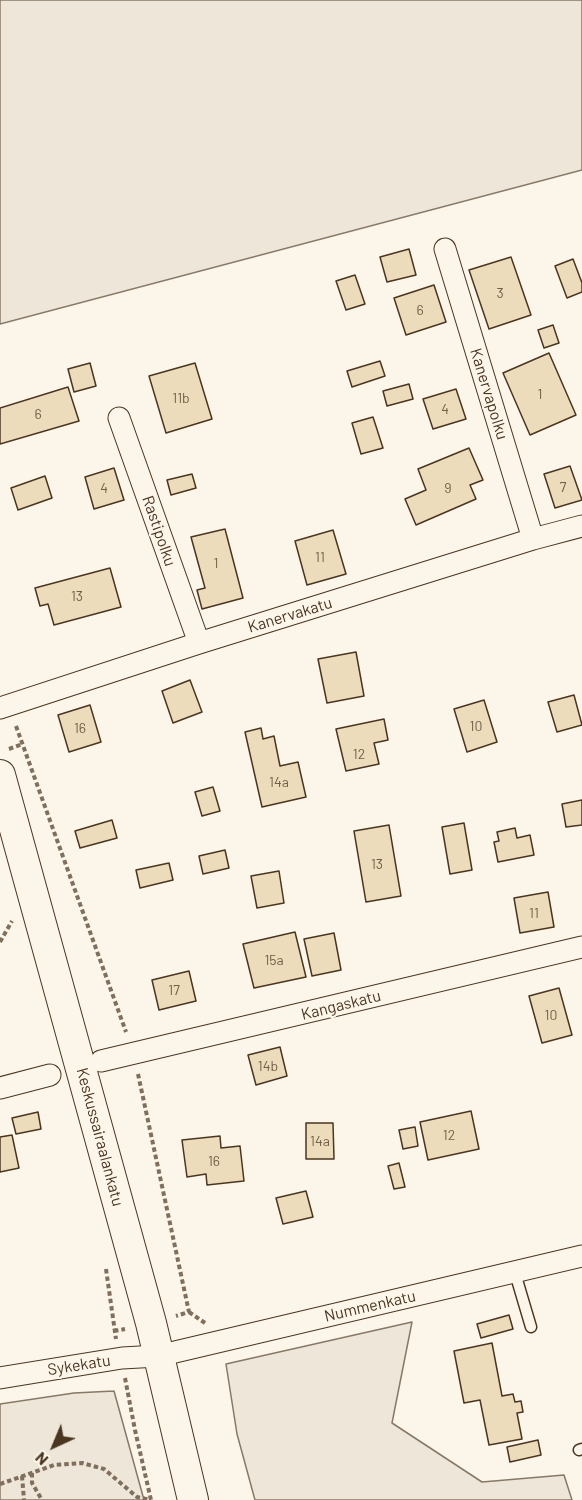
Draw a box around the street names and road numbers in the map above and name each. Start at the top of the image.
street label: Kanervapolku [466,346,512,442]
street label: Rastipolku [138,493,180,569]
street label: Kanervakatu [245,593,335,637]
street label: Kangaskatu [299,986,383,1024]
street label: Keskussairaalankatu [72,1066,128,1208]
street label: Nummenkatu [322,1286,418,1326]
street label: Sykekatu [46,1351,112,1379]

